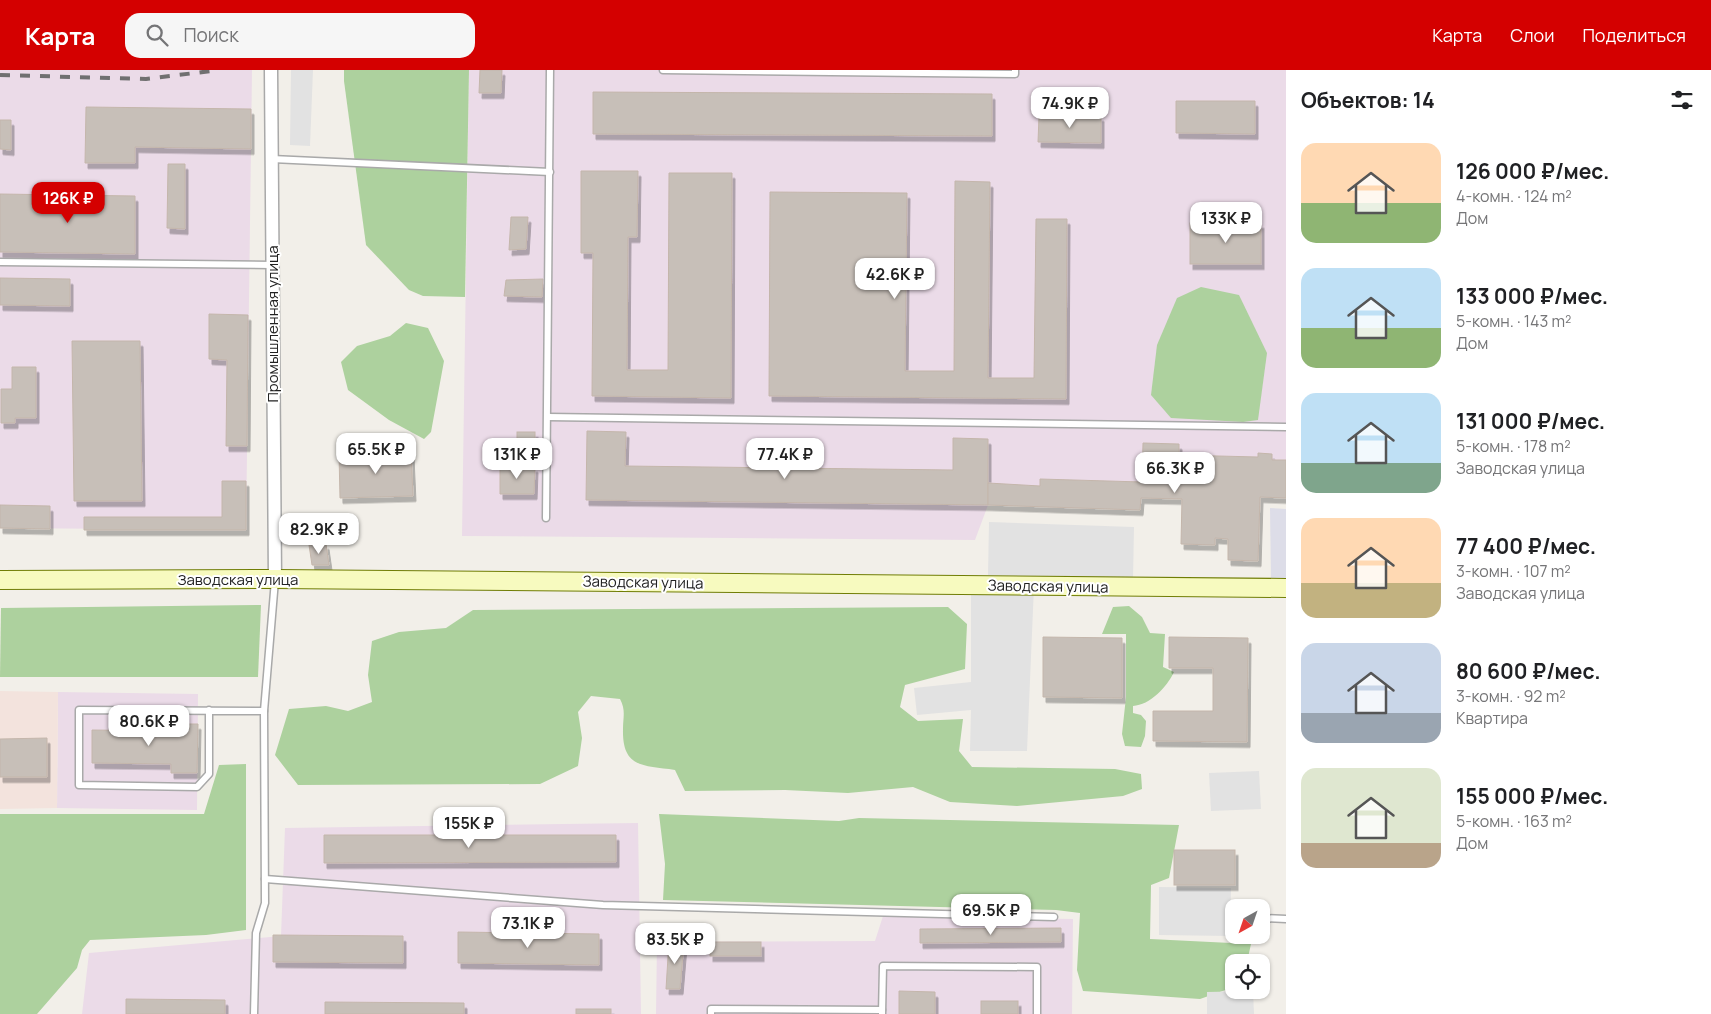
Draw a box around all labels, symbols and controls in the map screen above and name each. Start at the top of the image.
search box [125,13,475,58]
text: Карта [25,19,95,52]
icon: search [143,21,171,49]
text: Поиск [183,22,239,48]
text: Карта [1432,23,1482,47]
text: Слои [1510,23,1554,47]
text: Поделиться [1582,23,1686,47]
text: Объектов: 14 [1301,86,1435,114]
icon: filters [1668,86,1696,114]
pin: 74.9K ₽ [1024,87,1116,129]
text: 74.9K ₽ [1042,92,1098,114]
text: 126 000 ₽/мес. [1456,157,1609,185]
icon: home [1341,163,1401,223]
pin: 126K ₽ [27,182,109,224]
text: 4-комн. · 124 m² [1456,185,1572,207]
text: 126K ₽ [43,187,93,209]
pin: 133K ₽ [1185,202,1267,244]
text: 133K ₽ [1201,207,1251,229]
text: Дом [1456,207,1488,229]
street label: Промышленная улица [262,245,283,403]
pin: 42.6K ₽ [849,258,941,300]
text: 42.6K ₽ [866,263,924,285]
text: 133 000 ₽/мес. [1456,282,1608,310]
icon: home [1341,288,1401,348]
text: 5-комн. · 143 m² [1456,310,1572,332]
text: Дом [1456,332,1488,354]
text: 131 000 ₽/мес. [1456,407,1605,435]
icon: home [1341,413,1401,473]
pin: 65.5K ₽ [330,432,422,475]
text: 5-комн. · 178 m² [1456,435,1571,457]
text: 65.5K ₽ [347,438,405,460]
pin: 131K ₽ [476,438,558,480]
pin: 77.4K ₽ [739,438,831,480]
text: 131K ₽ [493,443,541,465]
text: 77.4K ₽ [757,443,813,465]
pin: 66.3K ₽ [1129,452,1221,494]
text: 66.3K ₽ [1146,457,1204,479]
text: Заводская улица [1456,457,1585,479]
pin: 82.9K ₽ [273,512,365,555]
text: 82.9K ₽ [290,518,348,540]
text: 77 400 ₽/мес. [1456,532,1596,560]
icon: home [1341,538,1401,598]
text: 3-комн. · 107 m² [1456,560,1571,582]
street label: Заводская улица [178,569,298,590]
street label: Заводская улица [582,570,704,594]
street label: Заводская улица [987,574,1109,598]
text: Заводская улица [1456,582,1585,604]
text: 80 600 ₽/мес. [1456,657,1601,685]
icon: home [1341,663,1401,723]
text: 3-комн. · 92 m² [1456,685,1566,707]
pin: 80.6K ₽ [103,704,195,747]
text: Квартира [1456,707,1528,729]
text: 80.6K ₽ [119,710,179,732]
text: 155 000 ₽/мес. [1456,782,1608,810]
icon: home [1341,788,1401,848]
pin: 155K ₽ [428,806,510,849]
text: 5-комн. · 163 m² [1456,810,1572,832]
text: 155K ₽ [444,812,494,834]
text: Дом [1456,832,1488,854]
pin: 69.5K ₽ [945,894,1037,936]
text: 69.5K ₽ [962,899,1020,921]
north arrow [1225,899,1270,944]
map controls [1225,899,1270,999]
pin: 73.1K ₽ [482,906,574,949]
text: 73.1K ₽ [502,912,554,934]
pin: 83.5K ₽ [629,922,721,965]
text: 83.5K ₽ [646,928,704,950]
button: locate [1225,954,1270,999]

